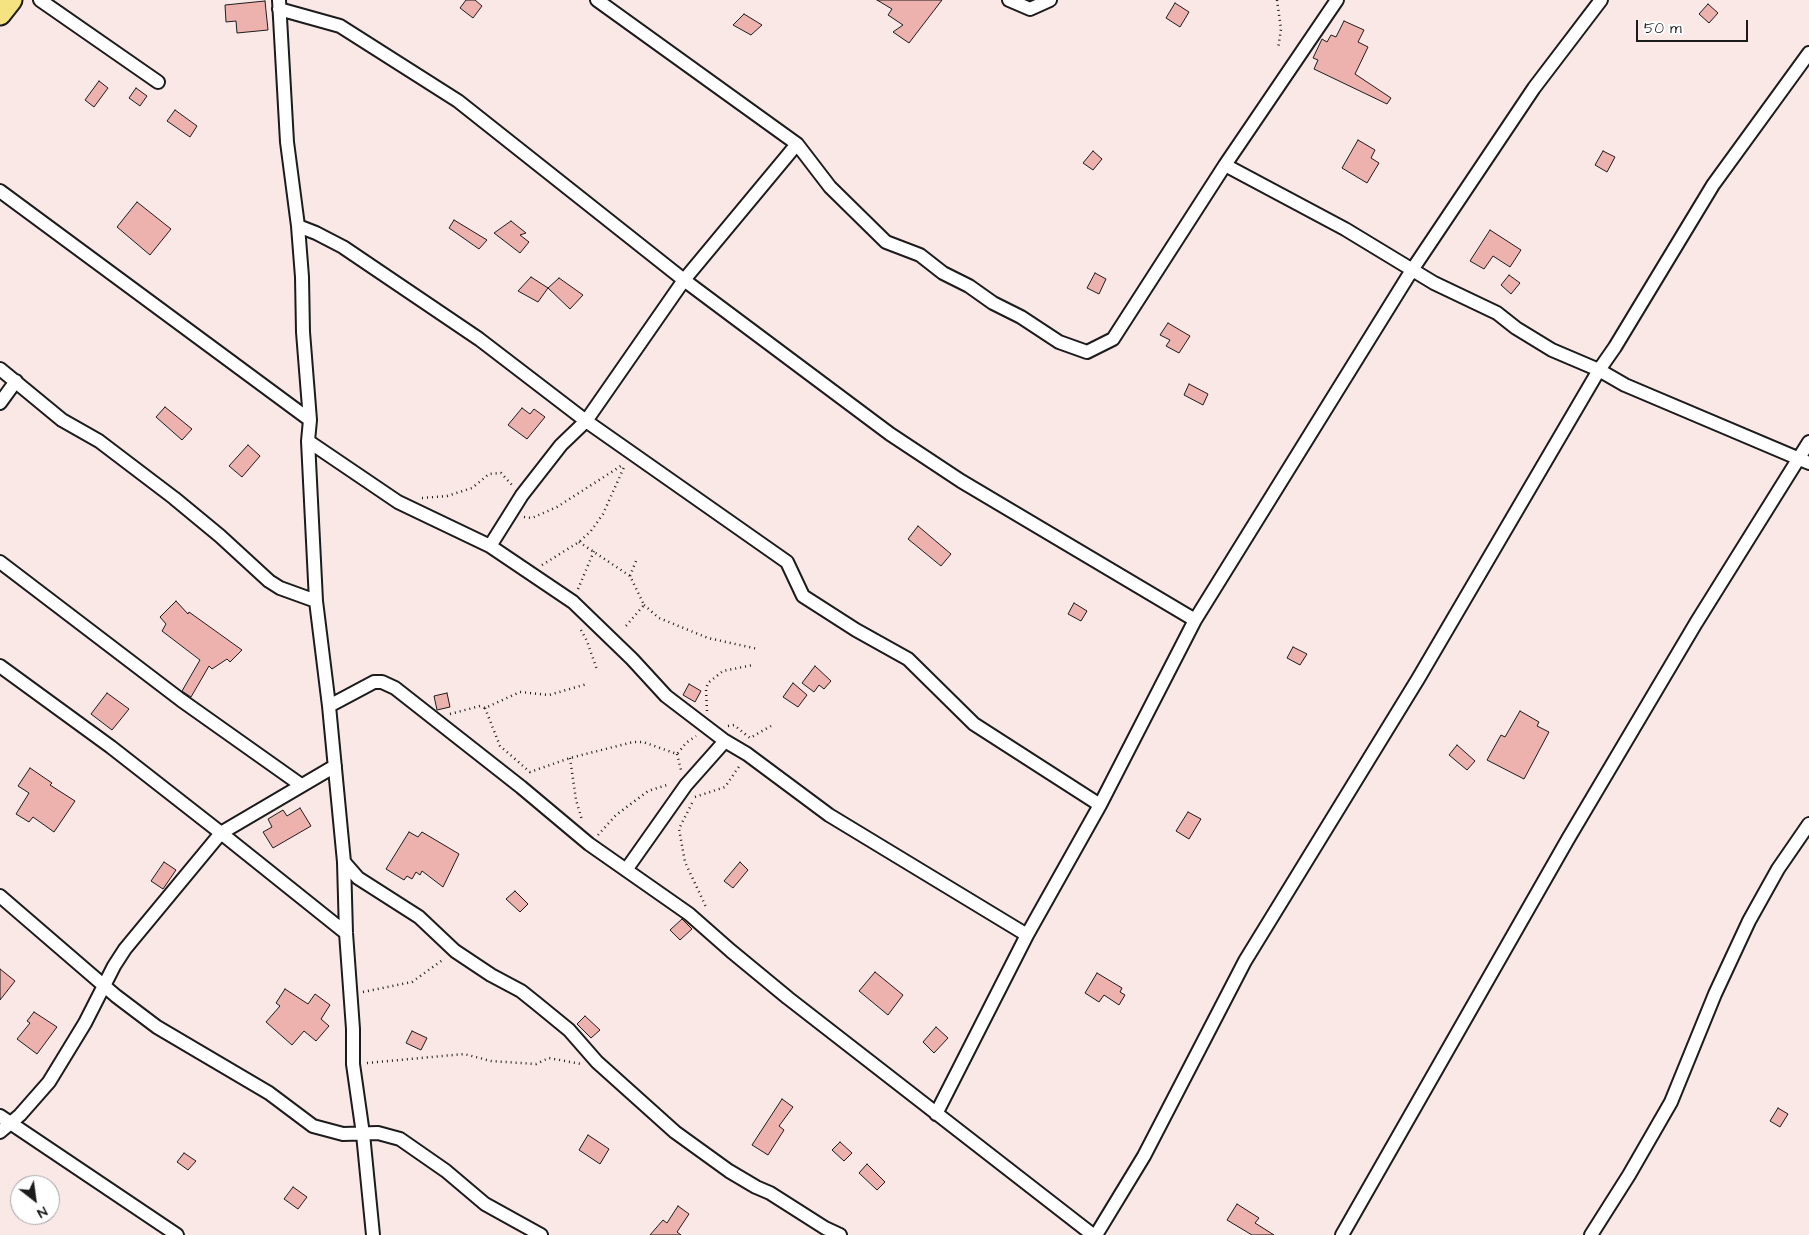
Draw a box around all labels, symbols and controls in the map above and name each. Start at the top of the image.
scale bar [1639,10,1752,42]
text: 50 m [1644,18,1682,39]
north arrow [10,1175,60,1225]
text: N [33,1201,51,1223]

